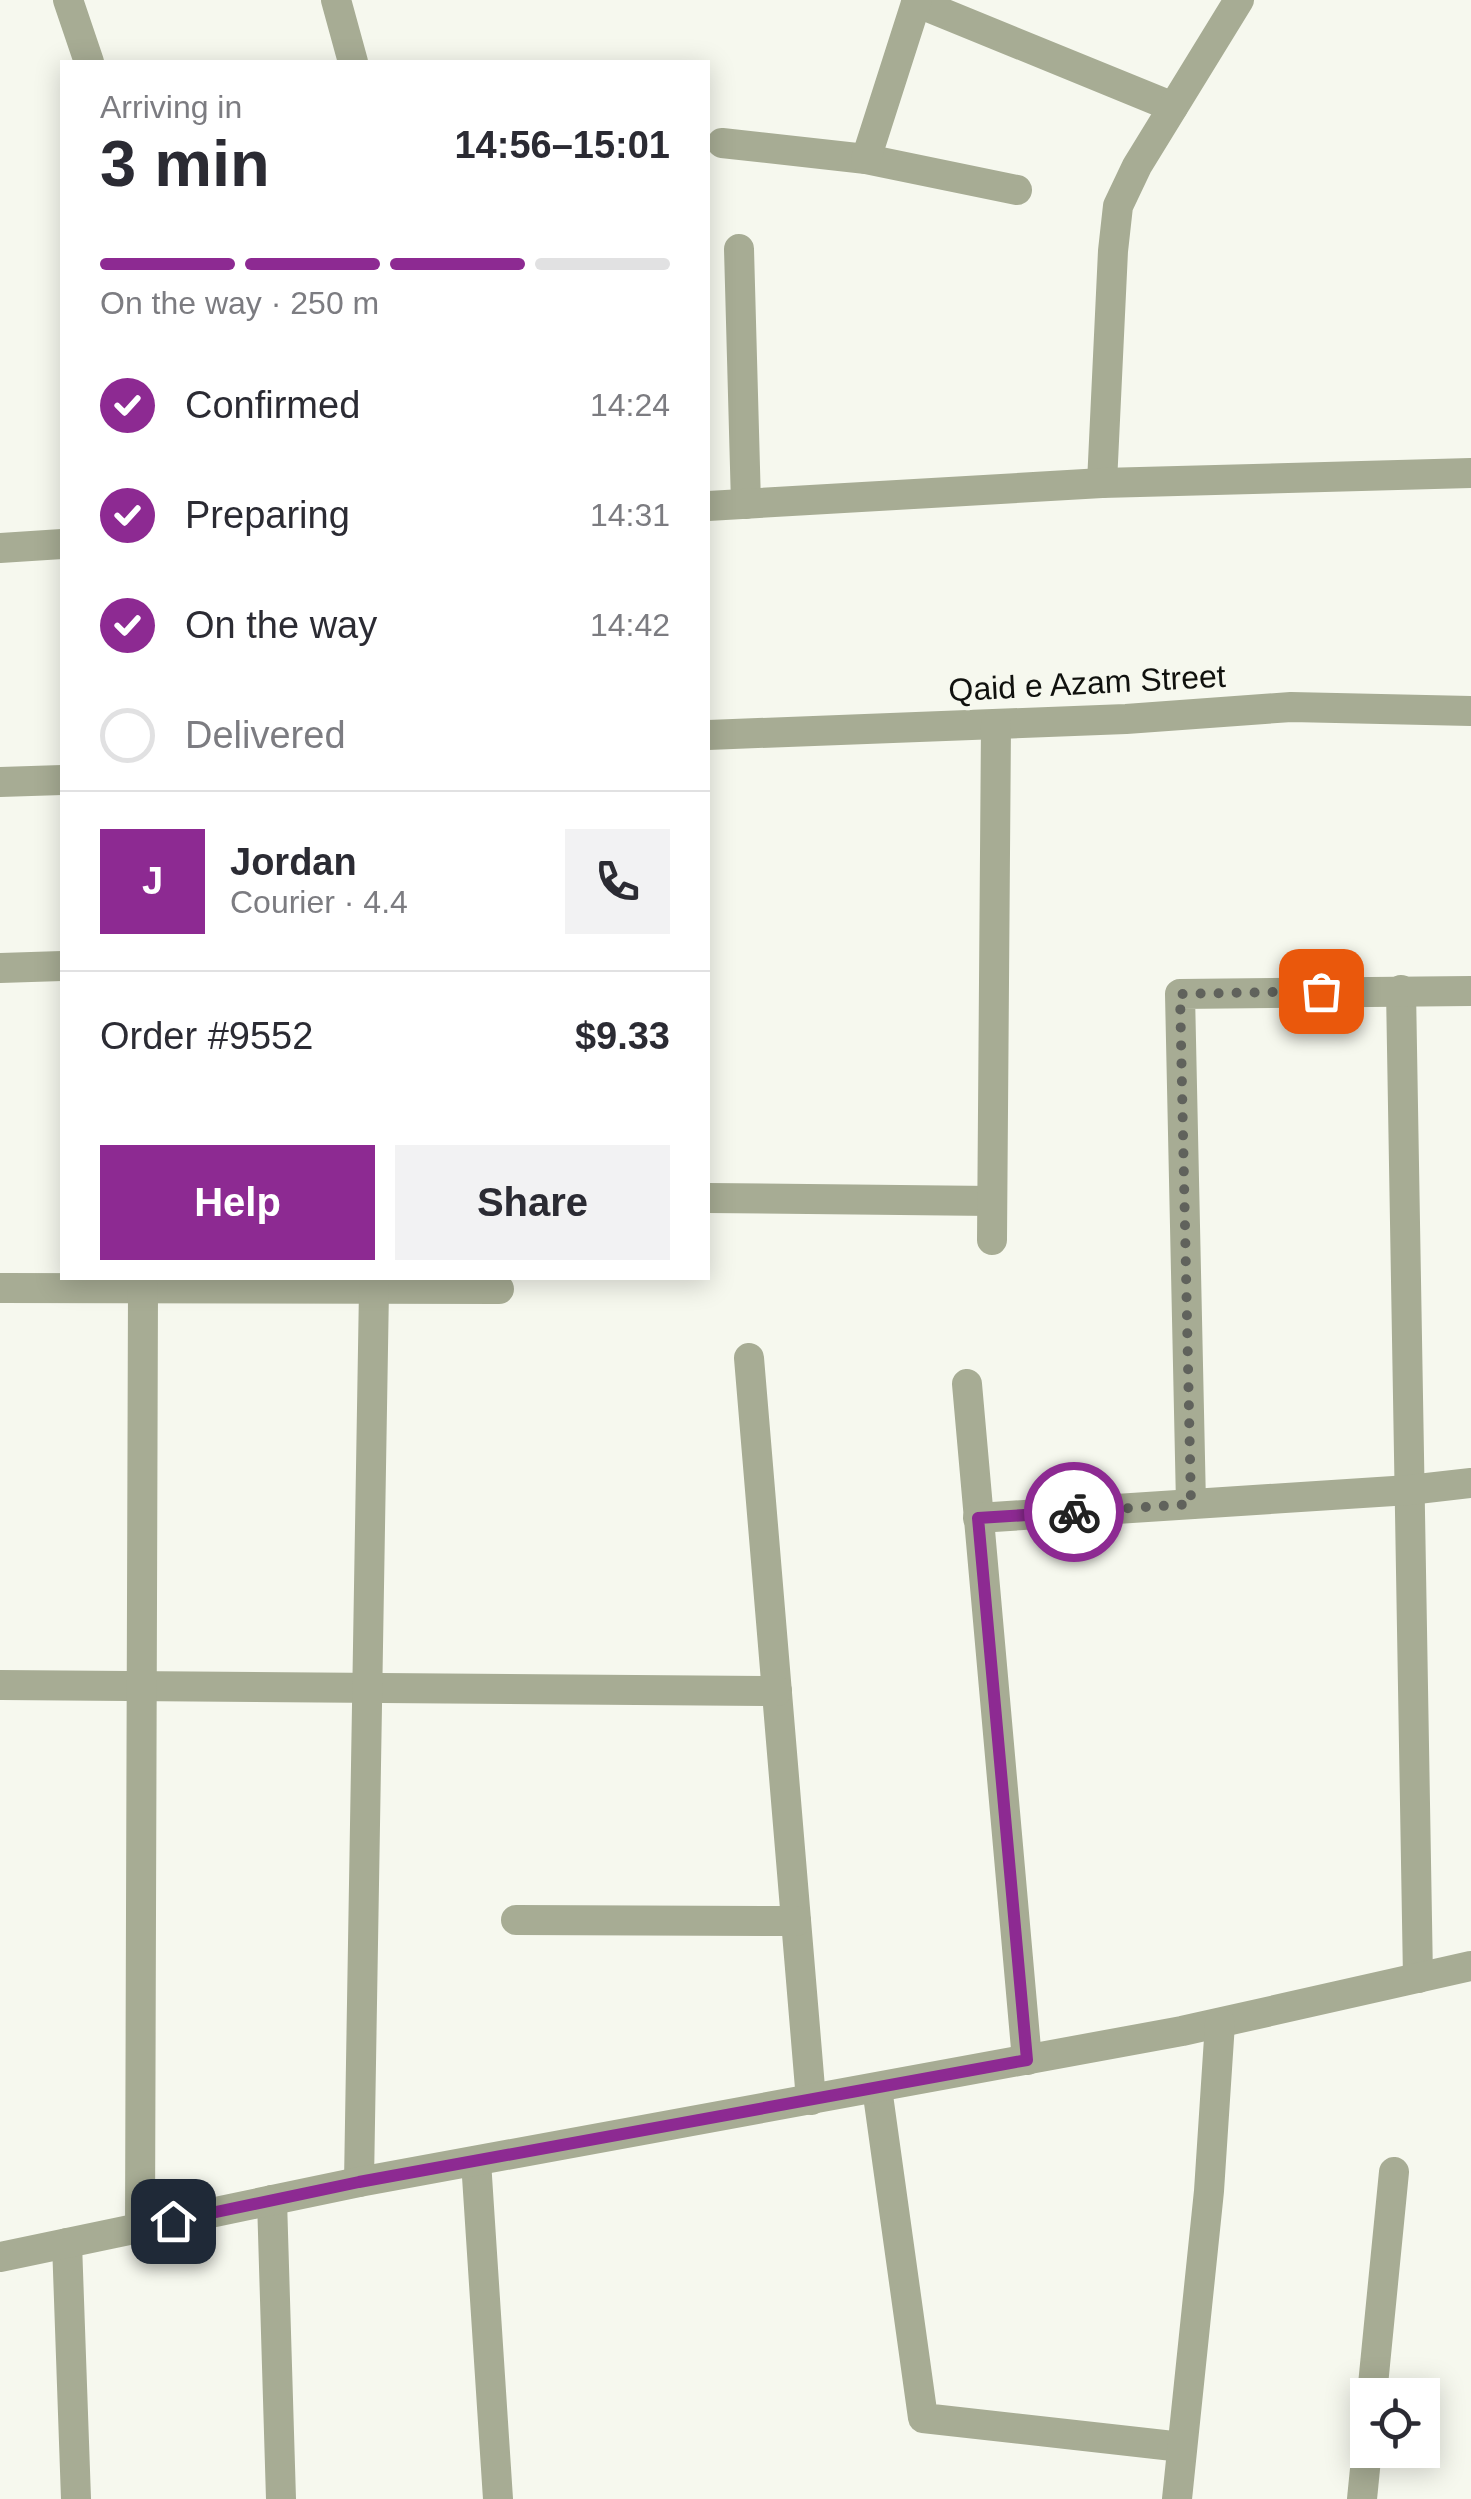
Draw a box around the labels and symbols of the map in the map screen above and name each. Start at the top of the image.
street label: Qaid e Azam Street [948,658,1227,708]
pin [1279,949,1364,1034]
courier [1024,1462,1124,1562]
pin [131,2179,216,2264]

